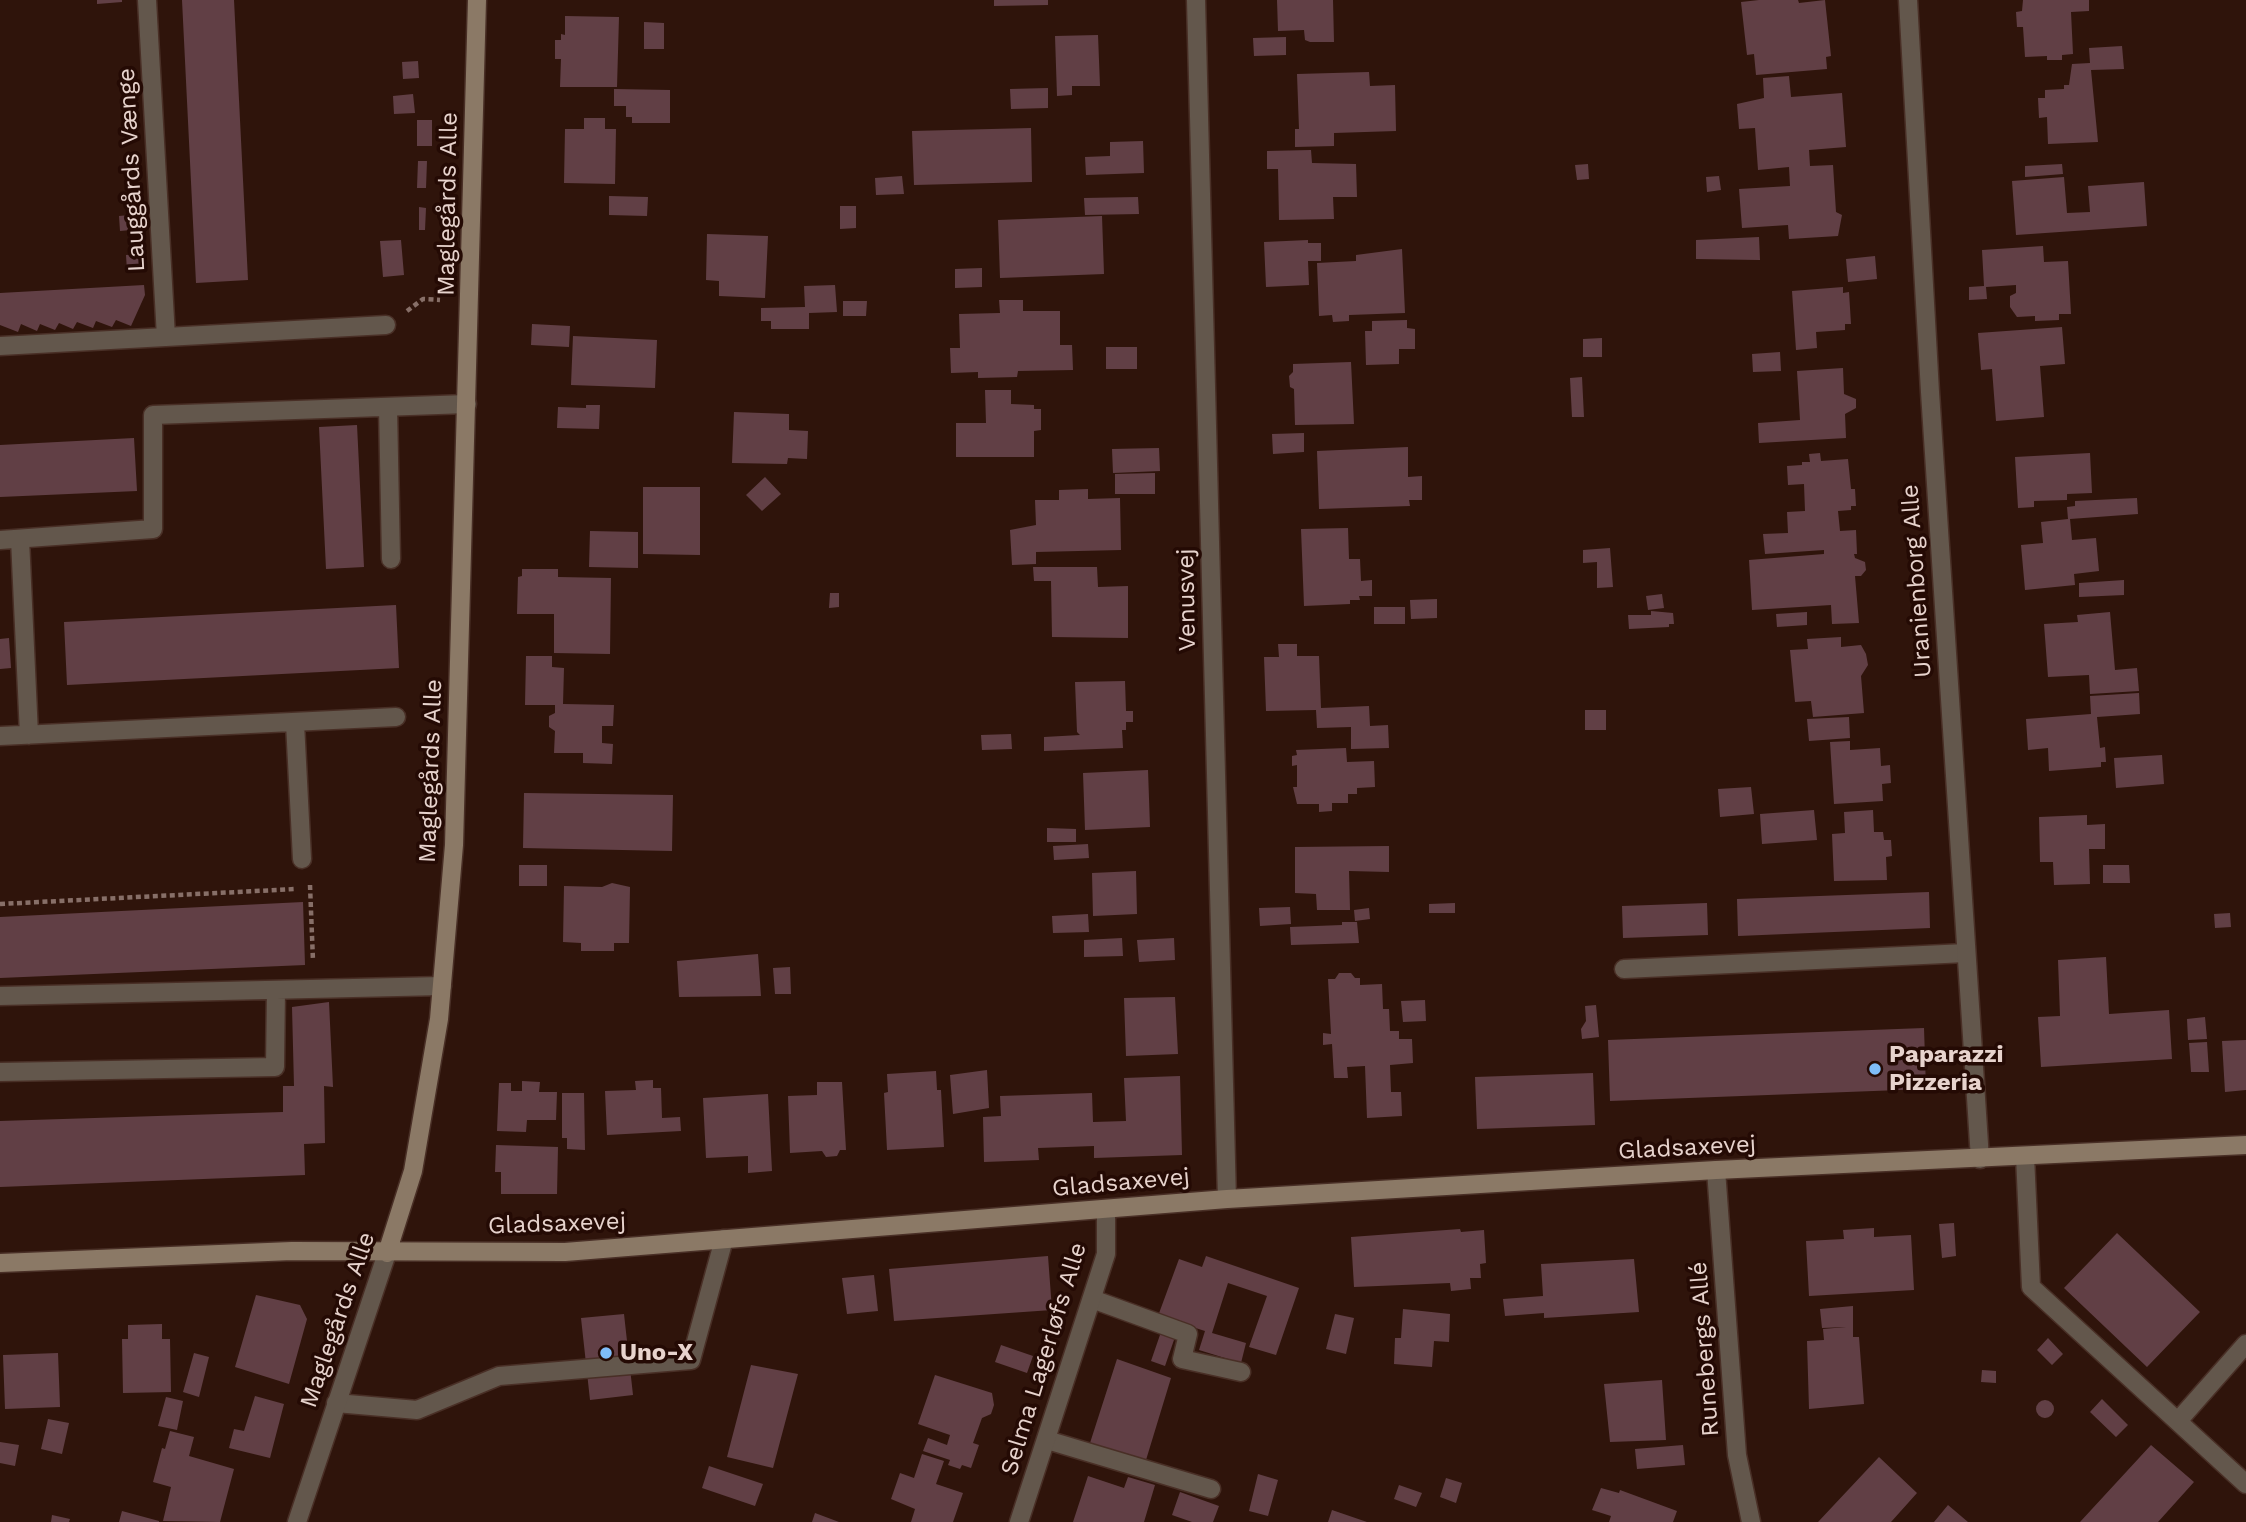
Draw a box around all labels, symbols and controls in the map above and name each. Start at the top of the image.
street label: Lauggårds Vænge [112,67,152,273]
street label: Maglegårds Alle [432,112,464,296]
street label: Uranienborg Alle [1896,483,1938,679]
street label: Venusvej [1172,548,1202,652]
street label: Maglegårds Alle [413,679,449,863]
place label: Paparazzi Pizzeria [1889,1041,2004,1097]
marker: Paparazzi Pizzeria [1867,1061,1883,1077]
street label: Gladsaxevej [1617,1130,1757,1166]
street label: Gladsaxevej [1051,1163,1191,1203]
street label: Gladsaxevej [487,1207,627,1241]
street label: Maglegårds Alle [294,1228,382,1412]
street label: Selma Lagerløfs Alle [995,1239,1093,1479]
street label: Runebergs Allé [1685,1261,1725,1437]
place label: Uno-X [620,1339,693,1367]
marker: Uno-X [598,1345,614,1361]

